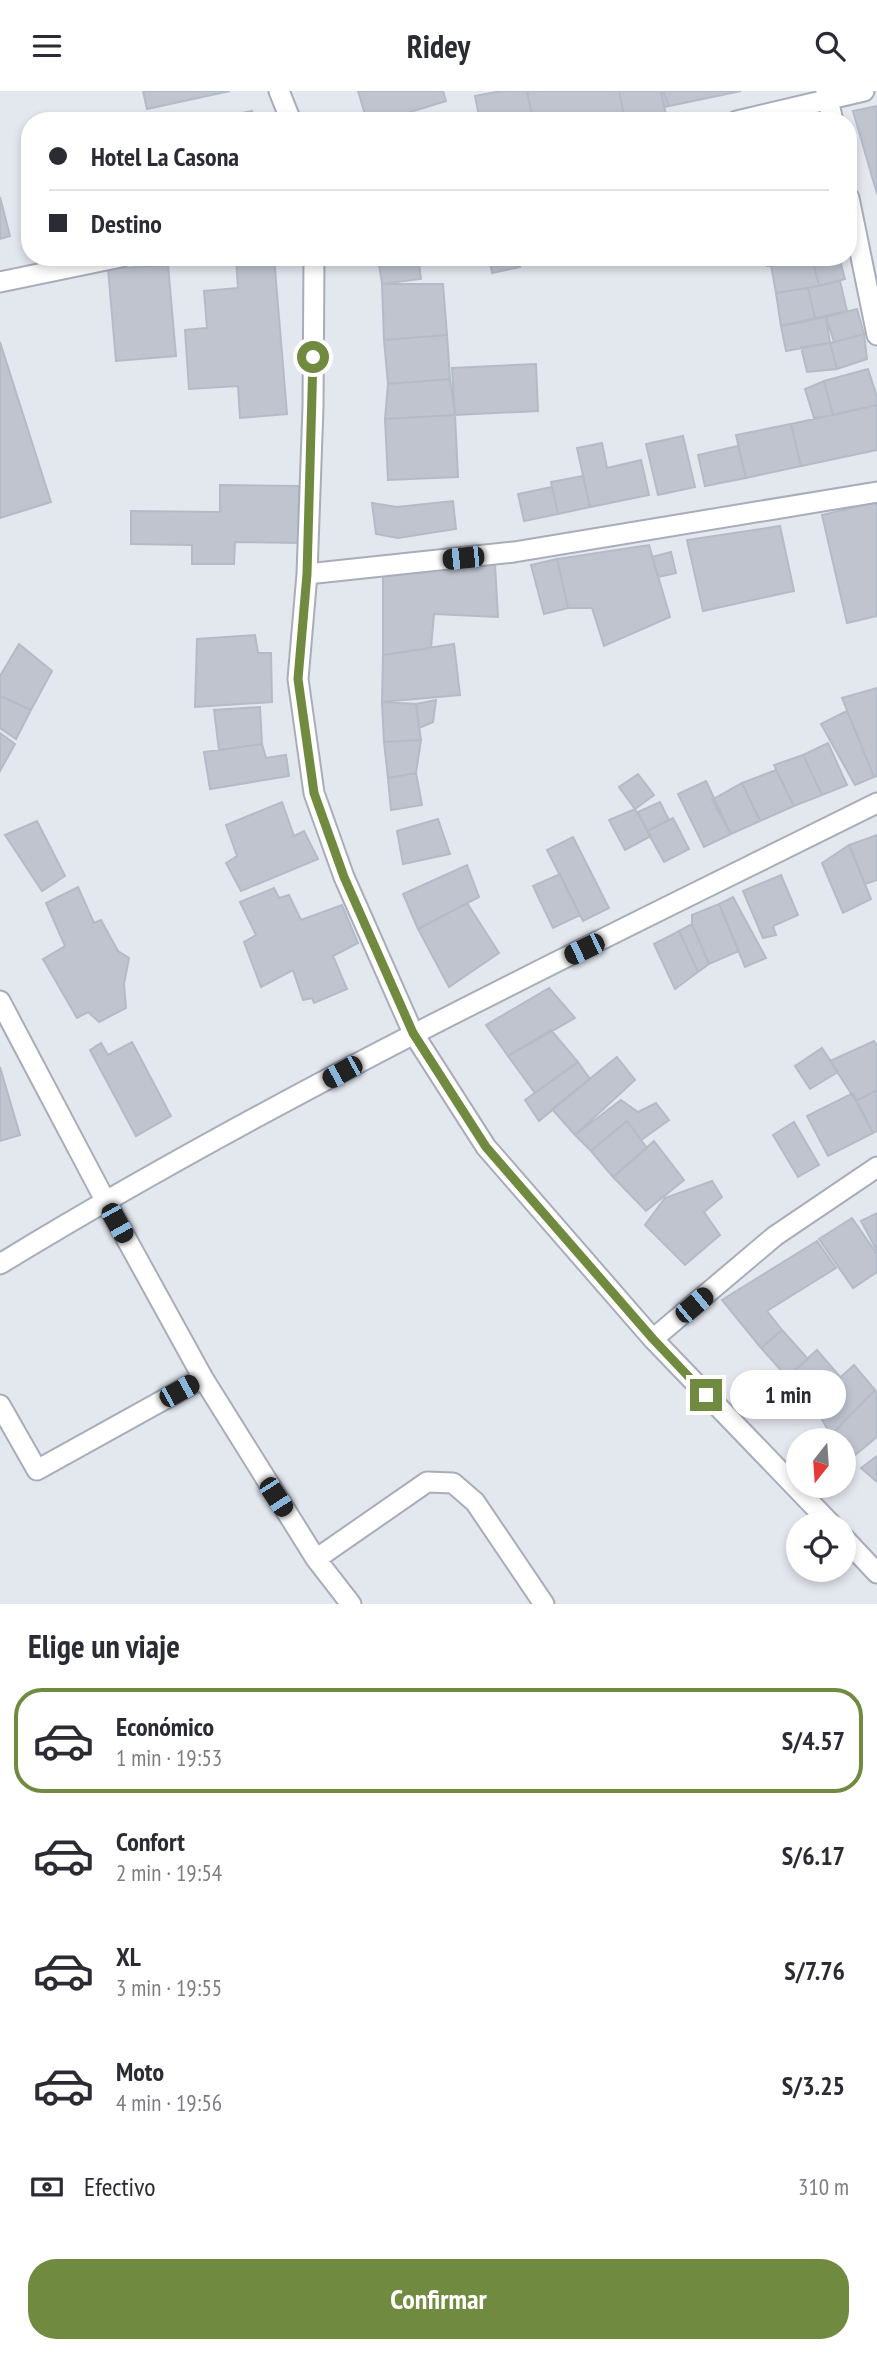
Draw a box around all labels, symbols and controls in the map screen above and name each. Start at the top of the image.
text: Ridey [407,25,470,67]
icon: menu [28,27,66,65]
icon: search [811,27,849,65]
text: Hotel La Casona [91,140,239,173]
text: Destino [91,207,162,240]
route start [297,341,329,373]
car [442,545,485,571]
car [561,930,608,968]
car [319,1053,366,1091]
car [98,1200,137,1246]
car [672,1283,717,1327]
callout: 1 min [730,1371,846,1419]
car [156,1372,203,1410]
route end [690,1379,722,1411]
text: 1 min [765,1380,811,1409]
north arrow [786,1428,856,1498]
map controls [786,1428,856,1582]
car [256,1474,297,1520]
button: locate [786,1512,856,1582]
text: Elige un viaje [28,1625,180,1667]
icon: car [32,1709,95,1772]
text: Económico [116,1710,214,1743]
text: S/4.57 [782,1724,845,1757]
text: 1 min · 19:53 [116,1743,222,1772]
icon: car [32,1824,95,1887]
text: Confort [116,1825,185,1858]
text: S/6.17 [782,1839,845,1872]
text: 2 min · 19:54 [116,1858,222,1887]
icon: car [32,1939,95,2002]
text: XL [116,1940,141,1973]
text: S/7.76 [784,1954,845,1987]
text: 3 min · 19:55 [116,1973,222,2002]
icon: car [32,2054,95,2117]
text: Moto [116,2055,164,2088]
text: S/3.25 [782,2069,845,2102]
text: 4 min · 19:56 [116,2088,222,2117]
icon: cash [28,2168,66,2206]
text: Efectivo [84,2170,156,2203]
text: 310 m [798,2172,849,2201]
button: Confirmar [28,2259,849,2339]

